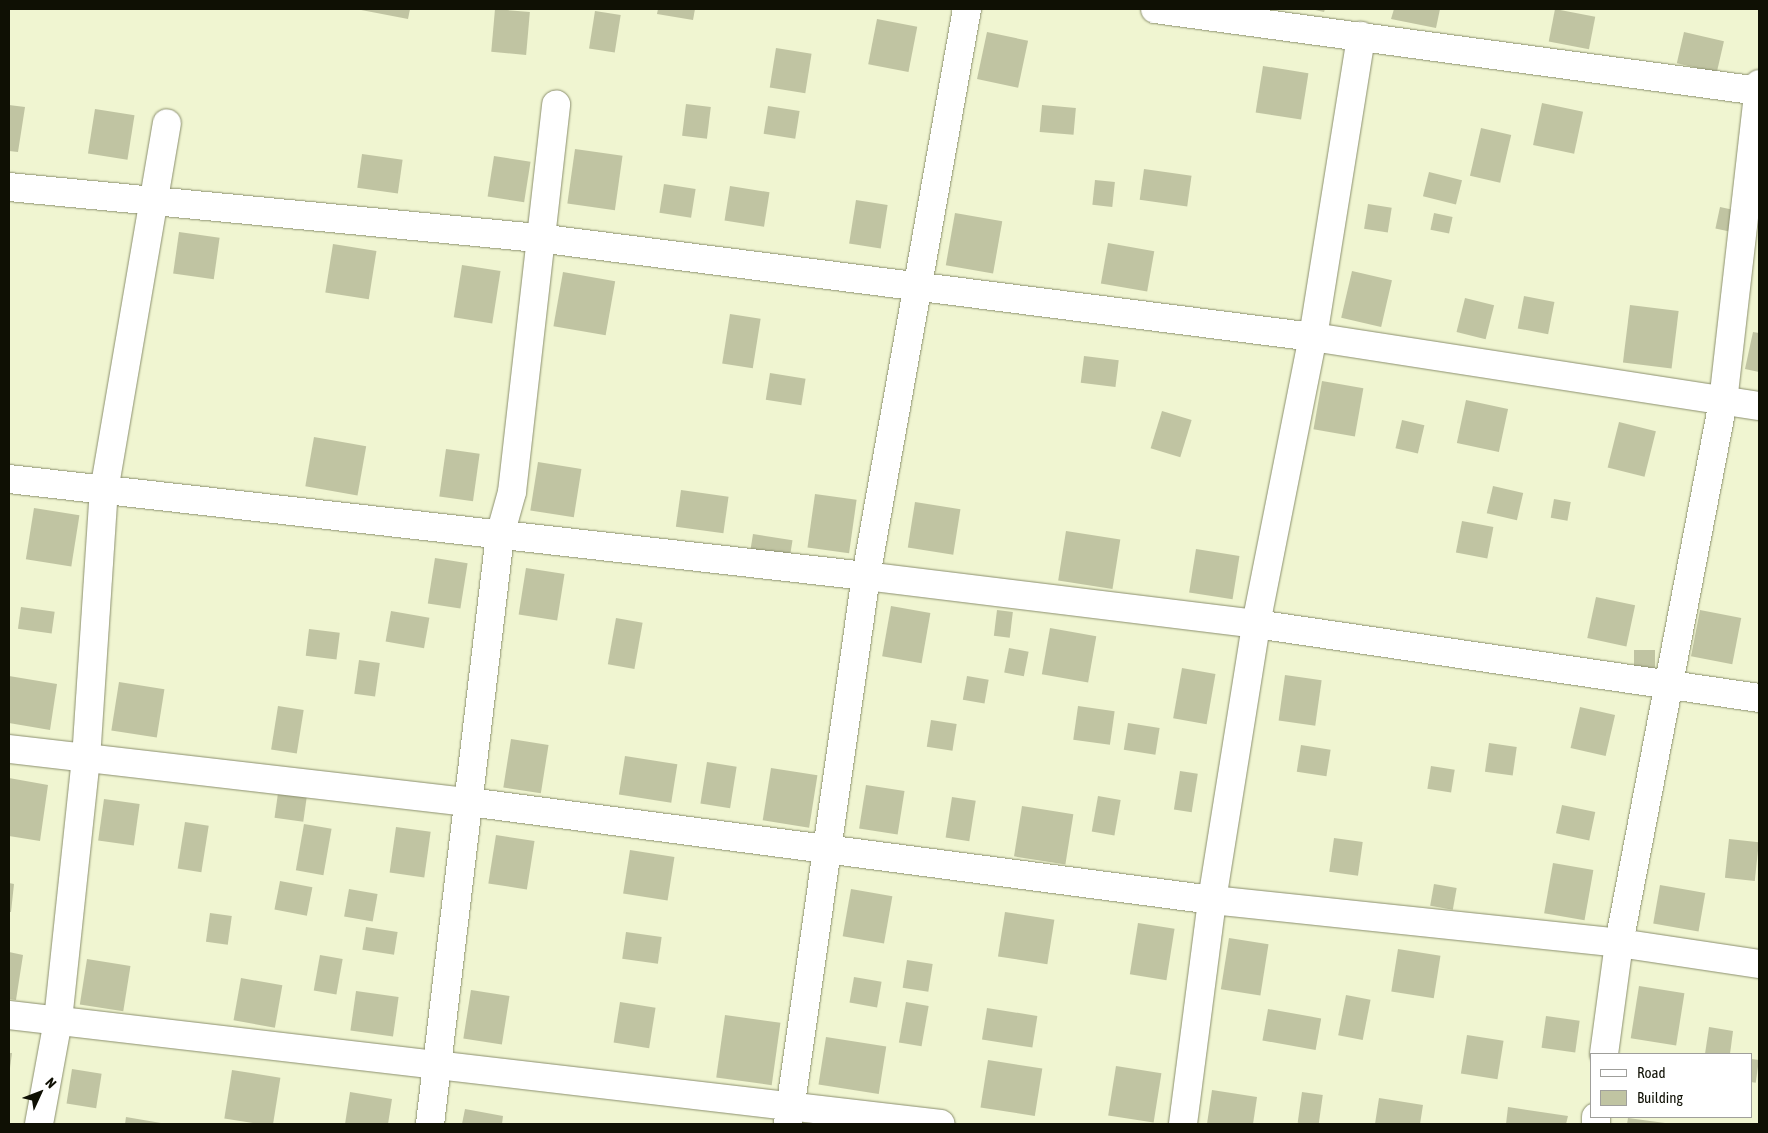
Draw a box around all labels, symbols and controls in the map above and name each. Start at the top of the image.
legend [1590,1053,1753,1118]
text: Road [1637,1064,1666,1081]
north arrow [15,1068,65,1118]
text: N [42,1074,60,1091]
text: Building [1637,1089,1683,1106]

